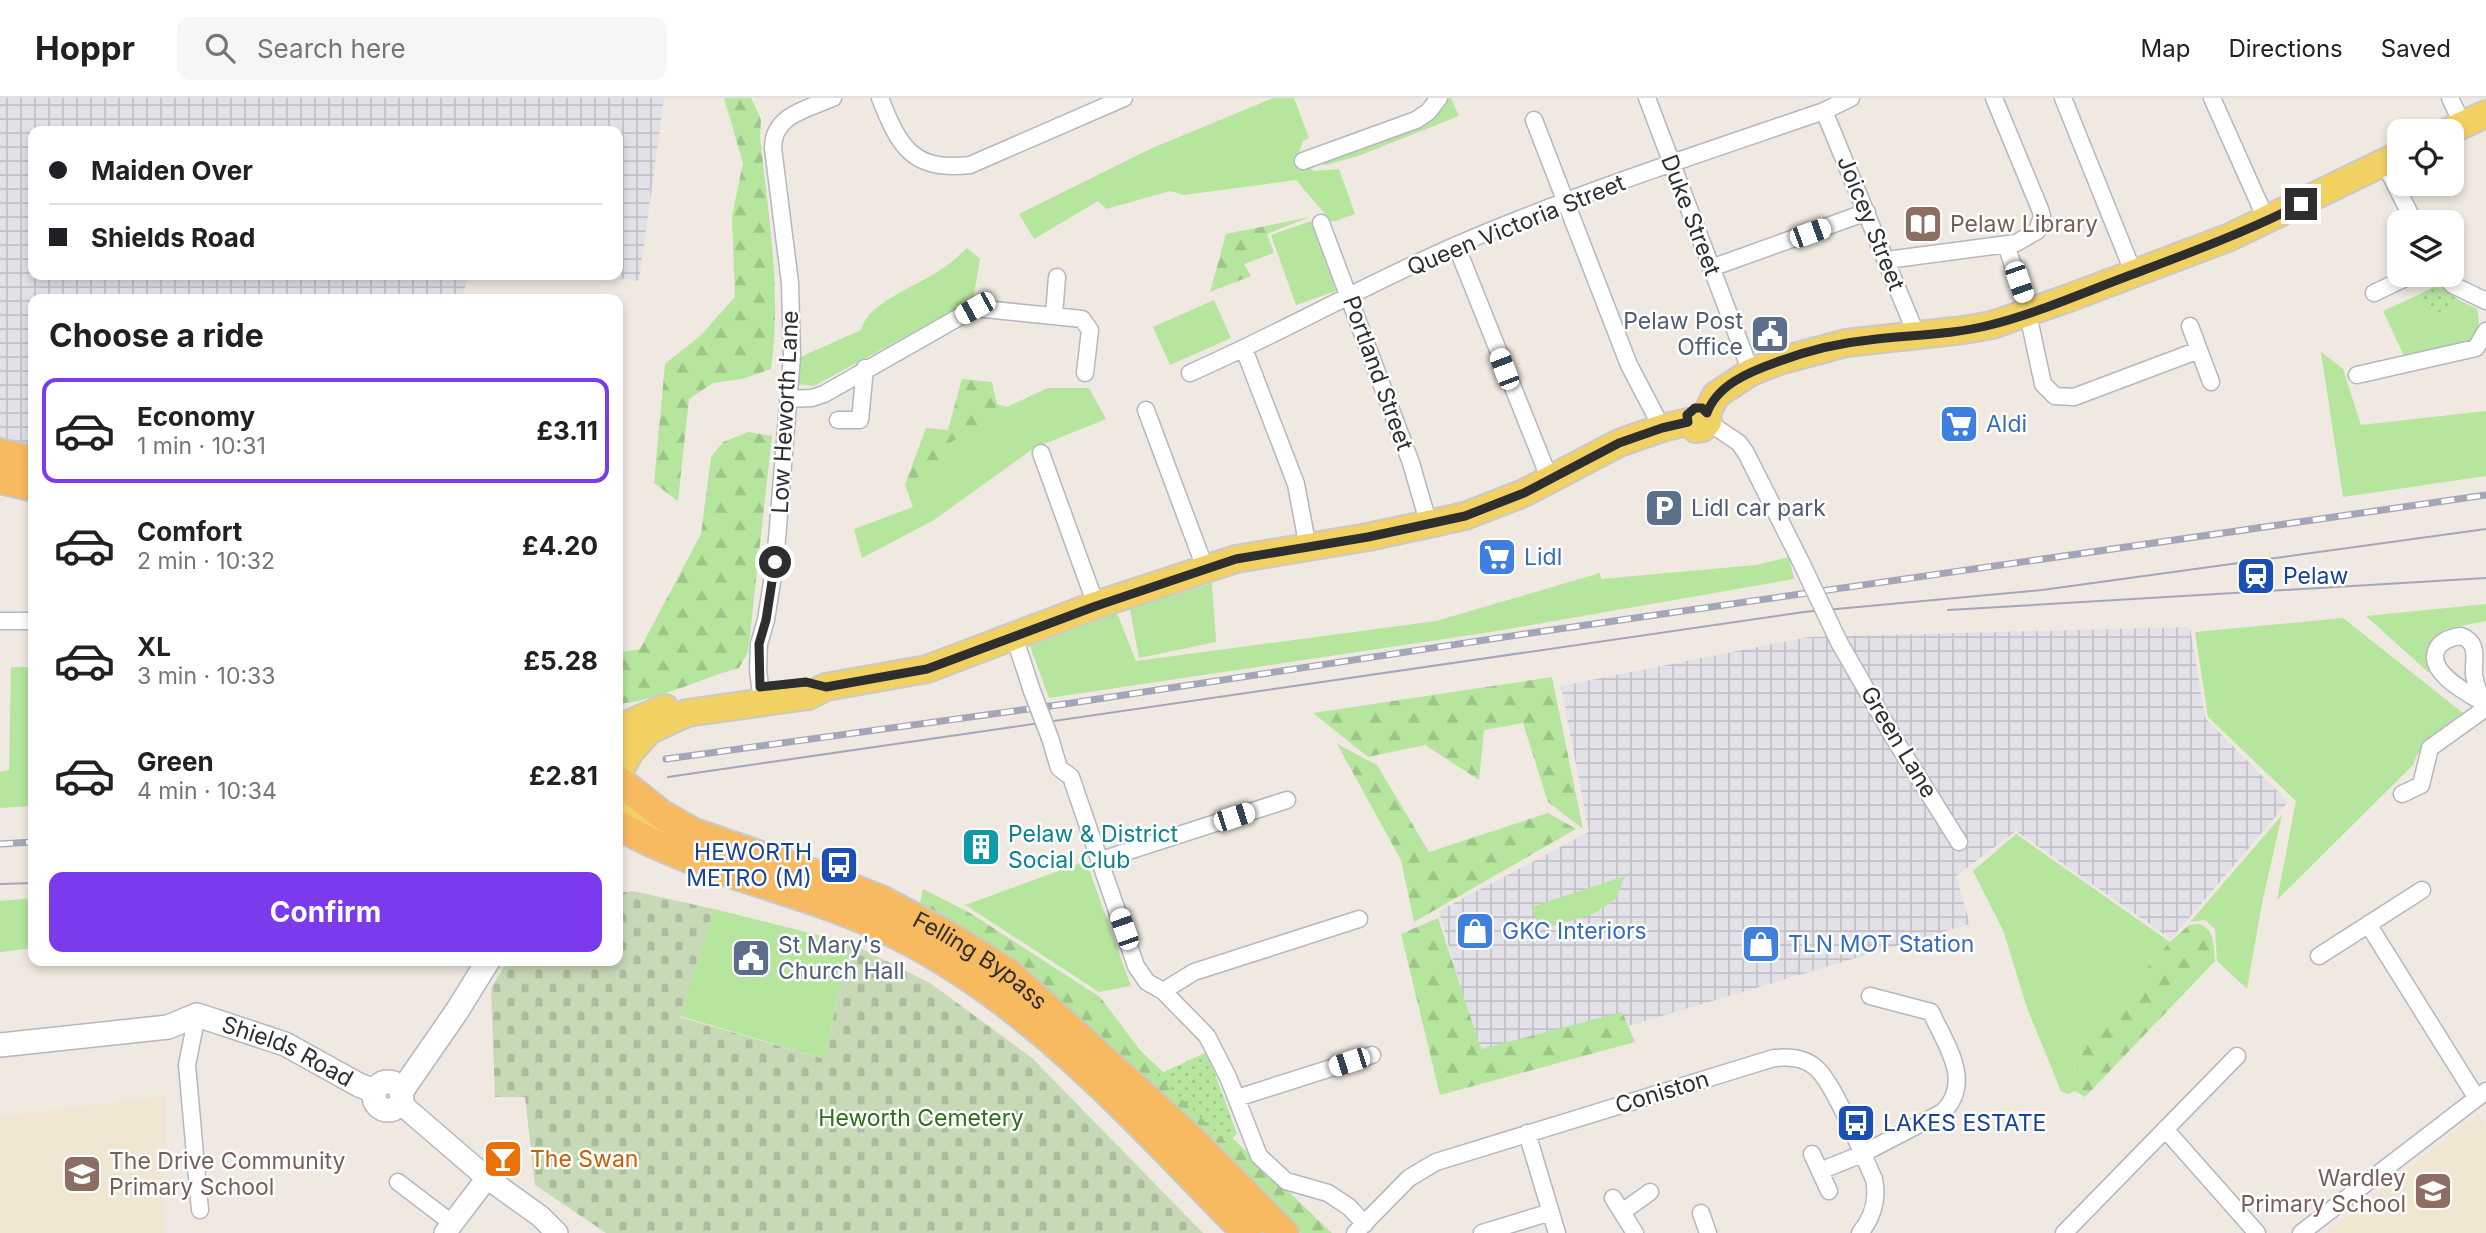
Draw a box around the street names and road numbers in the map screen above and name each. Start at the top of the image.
street label: Duke Street [1655,151,1727,280]
street label: Joicey Street [1831,152,1911,295]
street label: Queen Victoria Street [1403,168,1630,282]
street label: Portland Street [1337,292,1419,455]
street label: Low Heworth Lane [766,310,804,514]
street label: Green Lane [1855,681,1943,803]
street label: Felling Bypass [908,906,1053,1016]
street label: Shields Road [218,1010,358,1093]
street label: Coniston [1612,1064,1712,1120]

